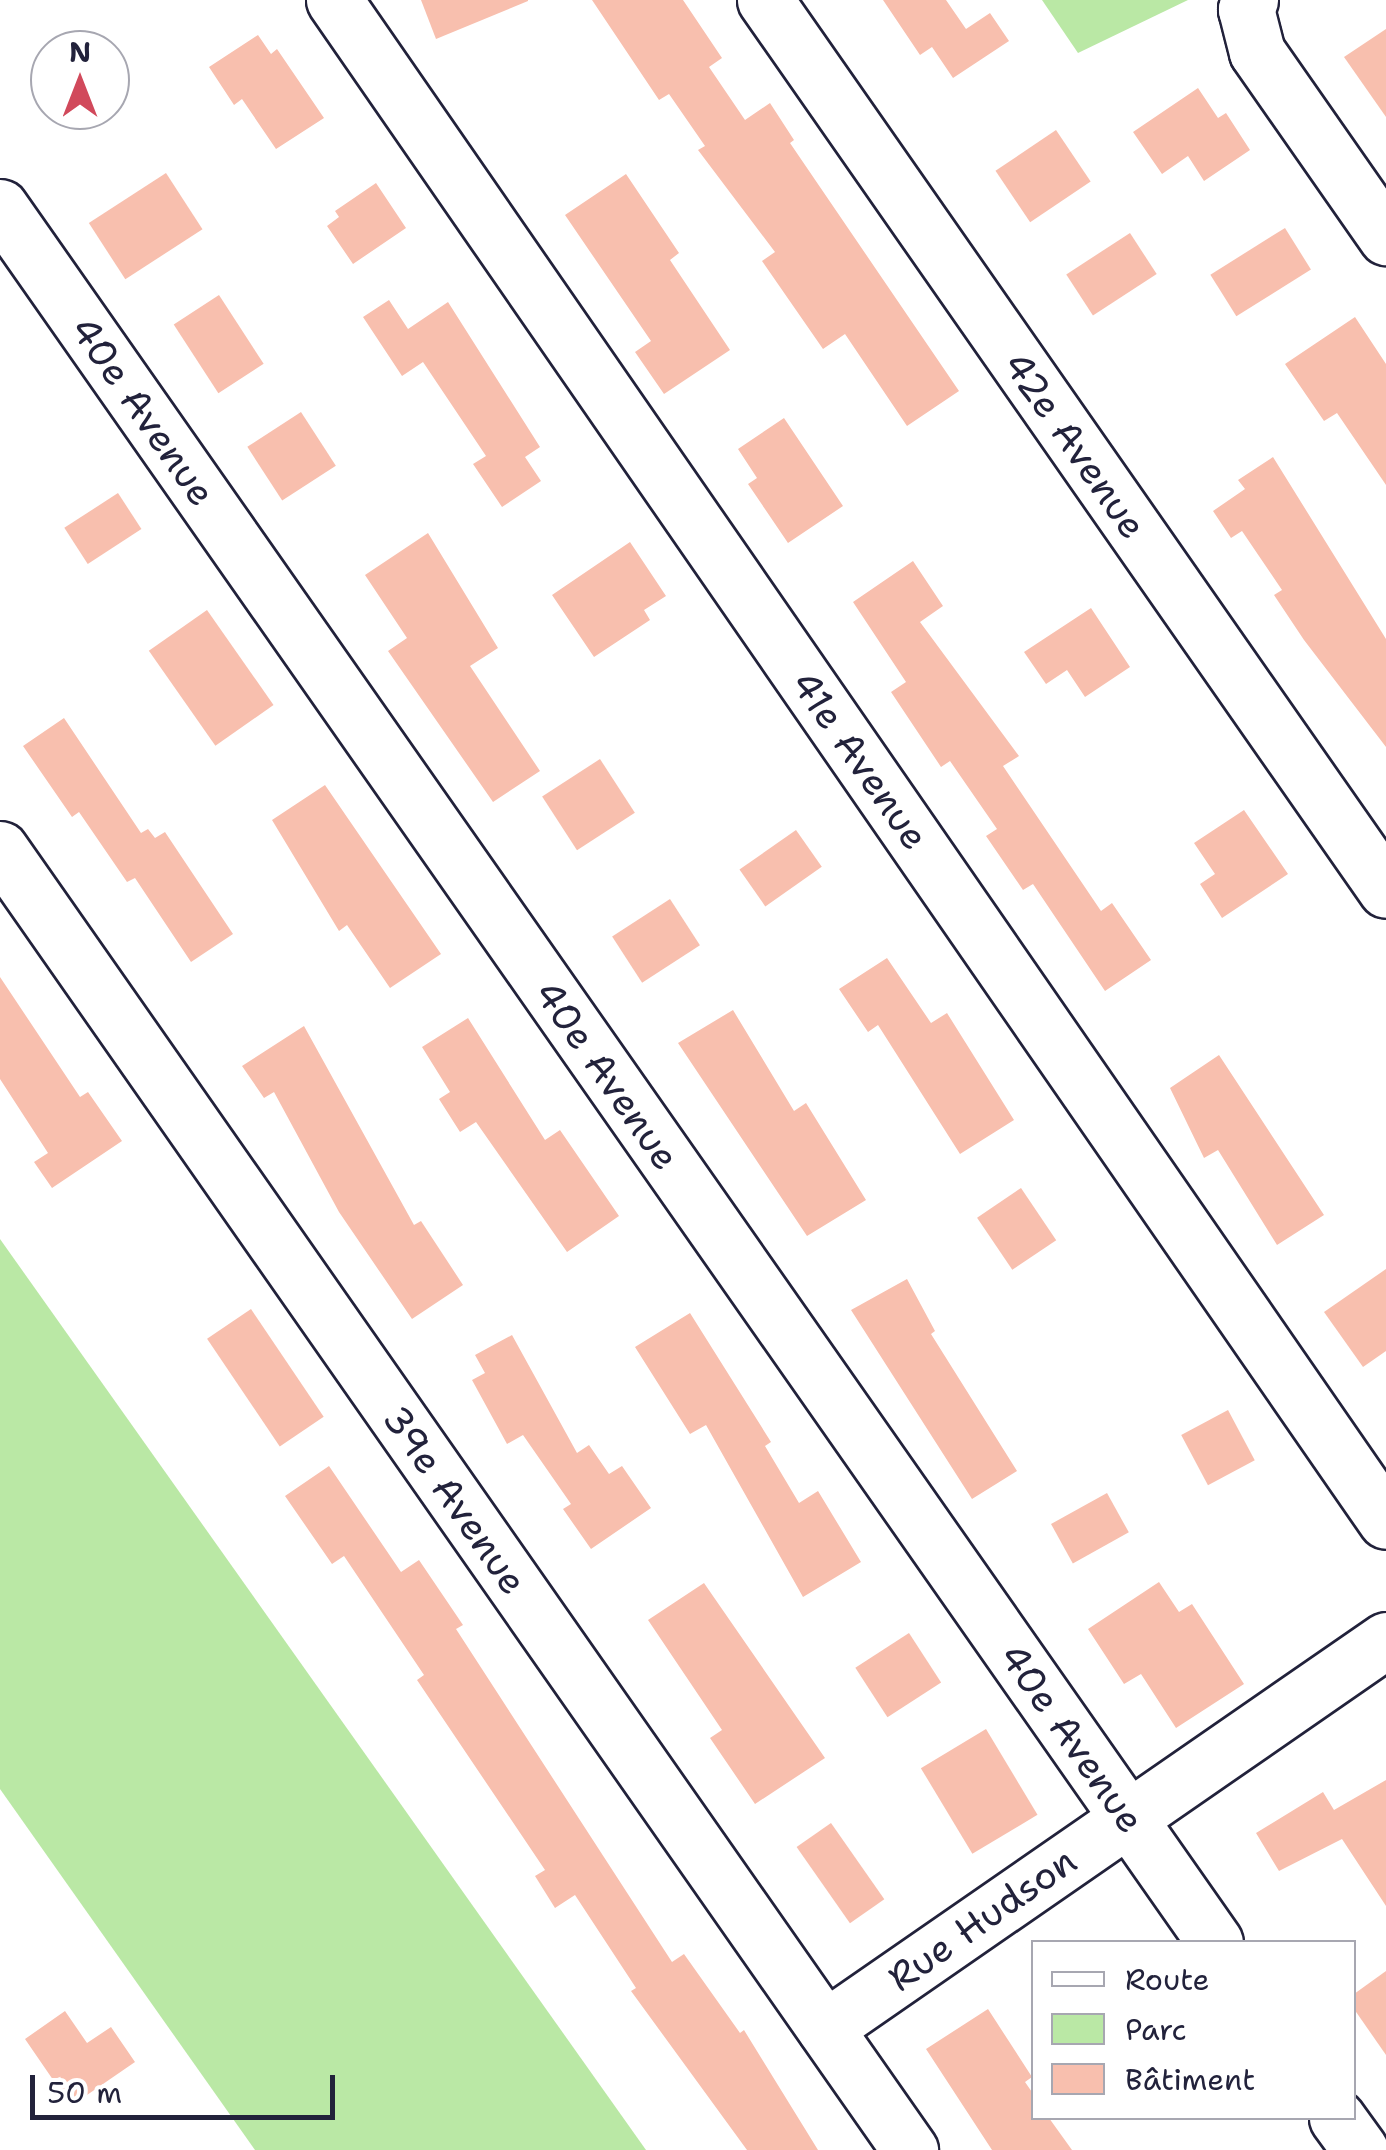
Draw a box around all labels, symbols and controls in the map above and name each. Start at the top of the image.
north arrow [30,30,130,130]
text: N [69,33,91,71]
street label: 40e Avenue [61,308,225,514]
street label: 42e Avenue [994,343,1156,547]
street label: 41e Avenue [782,662,938,858]
street label: 40e Avenue [525,972,689,1178]
street label: 39e Avenue [373,1397,537,1603]
street label: 40e Avenue [990,1635,1154,1841]
street label: Rue Hudson [879,1837,1085,2001]
legend [1031,1940,1356,2120]
text: Route [1125,1959,1209,2000]
text: Parc [1125,2009,1187,2050]
scale bar [35,2055,340,2117]
text: Bâtiment [1125,2059,1255,2100]
text: 50 m [47,2072,122,2113]

